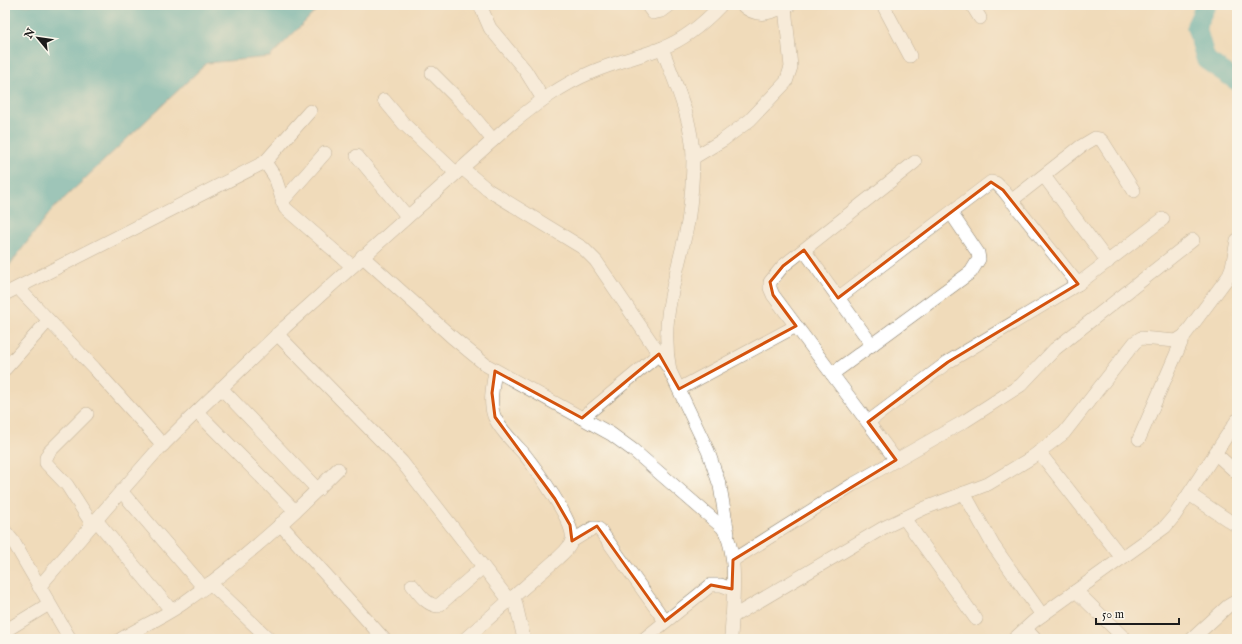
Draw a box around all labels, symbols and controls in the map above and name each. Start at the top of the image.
north arrow [18,18,58,58]
text: N [21,26,39,42]
scale bar [1096,600,1179,626]
text: 50 m [1102,607,1124,622]

